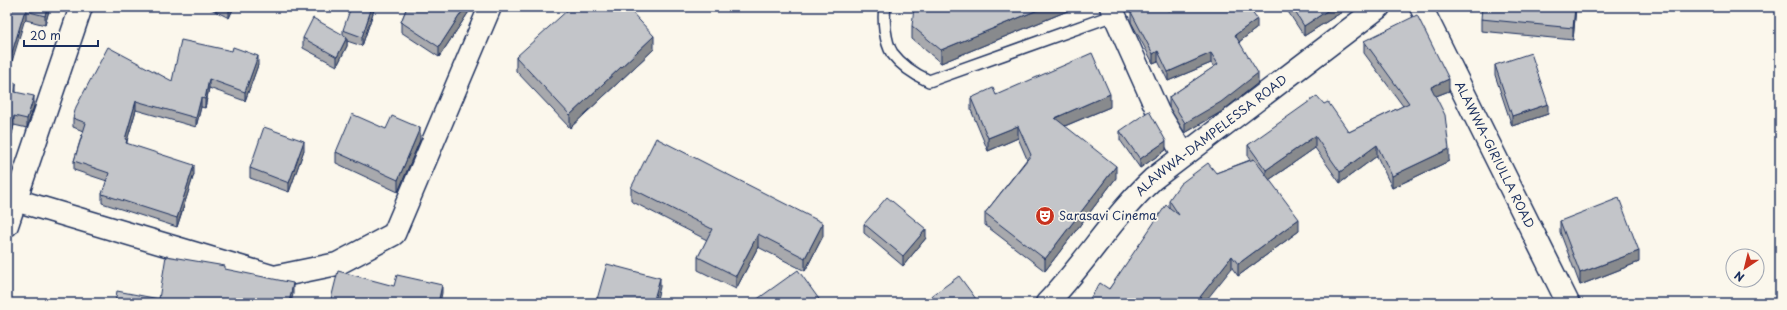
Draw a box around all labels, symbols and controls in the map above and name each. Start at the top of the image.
scale bar [24,22,98,48]
text: 20 m [30,26,61,44]
street label: ALAWWA-DAMPELESSA ROAD [1131,70,1290,199]
street label: ALAWWA-GIRIULLA ROAD [1451,78,1539,231]
theatre icon: Sarasavi Cinema [1034,205,1056,227]
place label: Sarasavi Cinema [1059,206,1157,224]
north arrow [1725,248,1765,288]
text: N [1730,267,1747,286]

